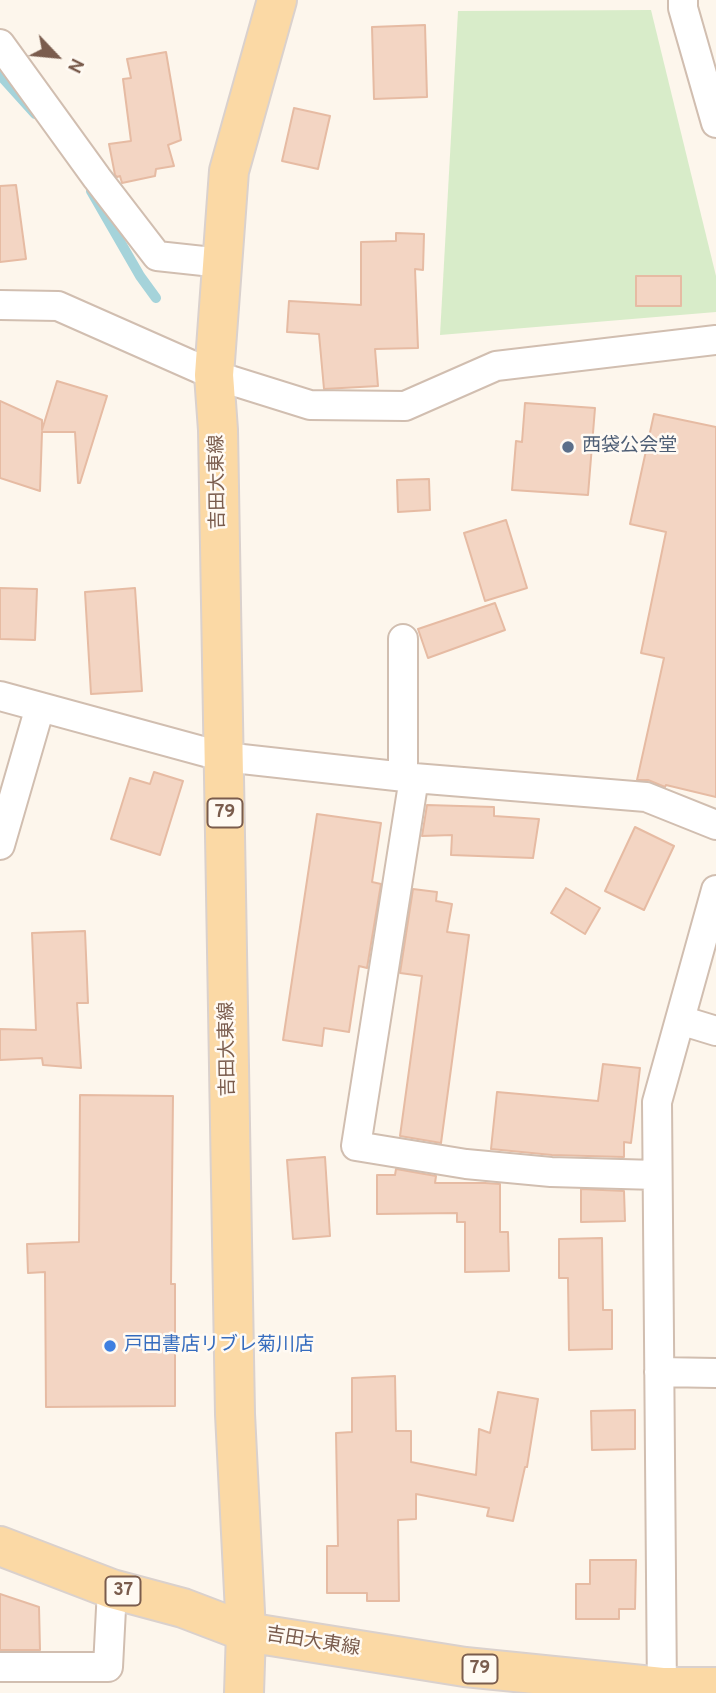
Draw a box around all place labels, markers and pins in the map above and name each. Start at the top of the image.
place label: 西袋公会堂 [582,436,677,458]
marker: 西袋公会堂 [560,439,576,455]
place label: 戸田書店リブレ菊川店 [124,1335,314,1357]
marker: 戸田書店リブレ菊川店 [102,1338,118,1354]

